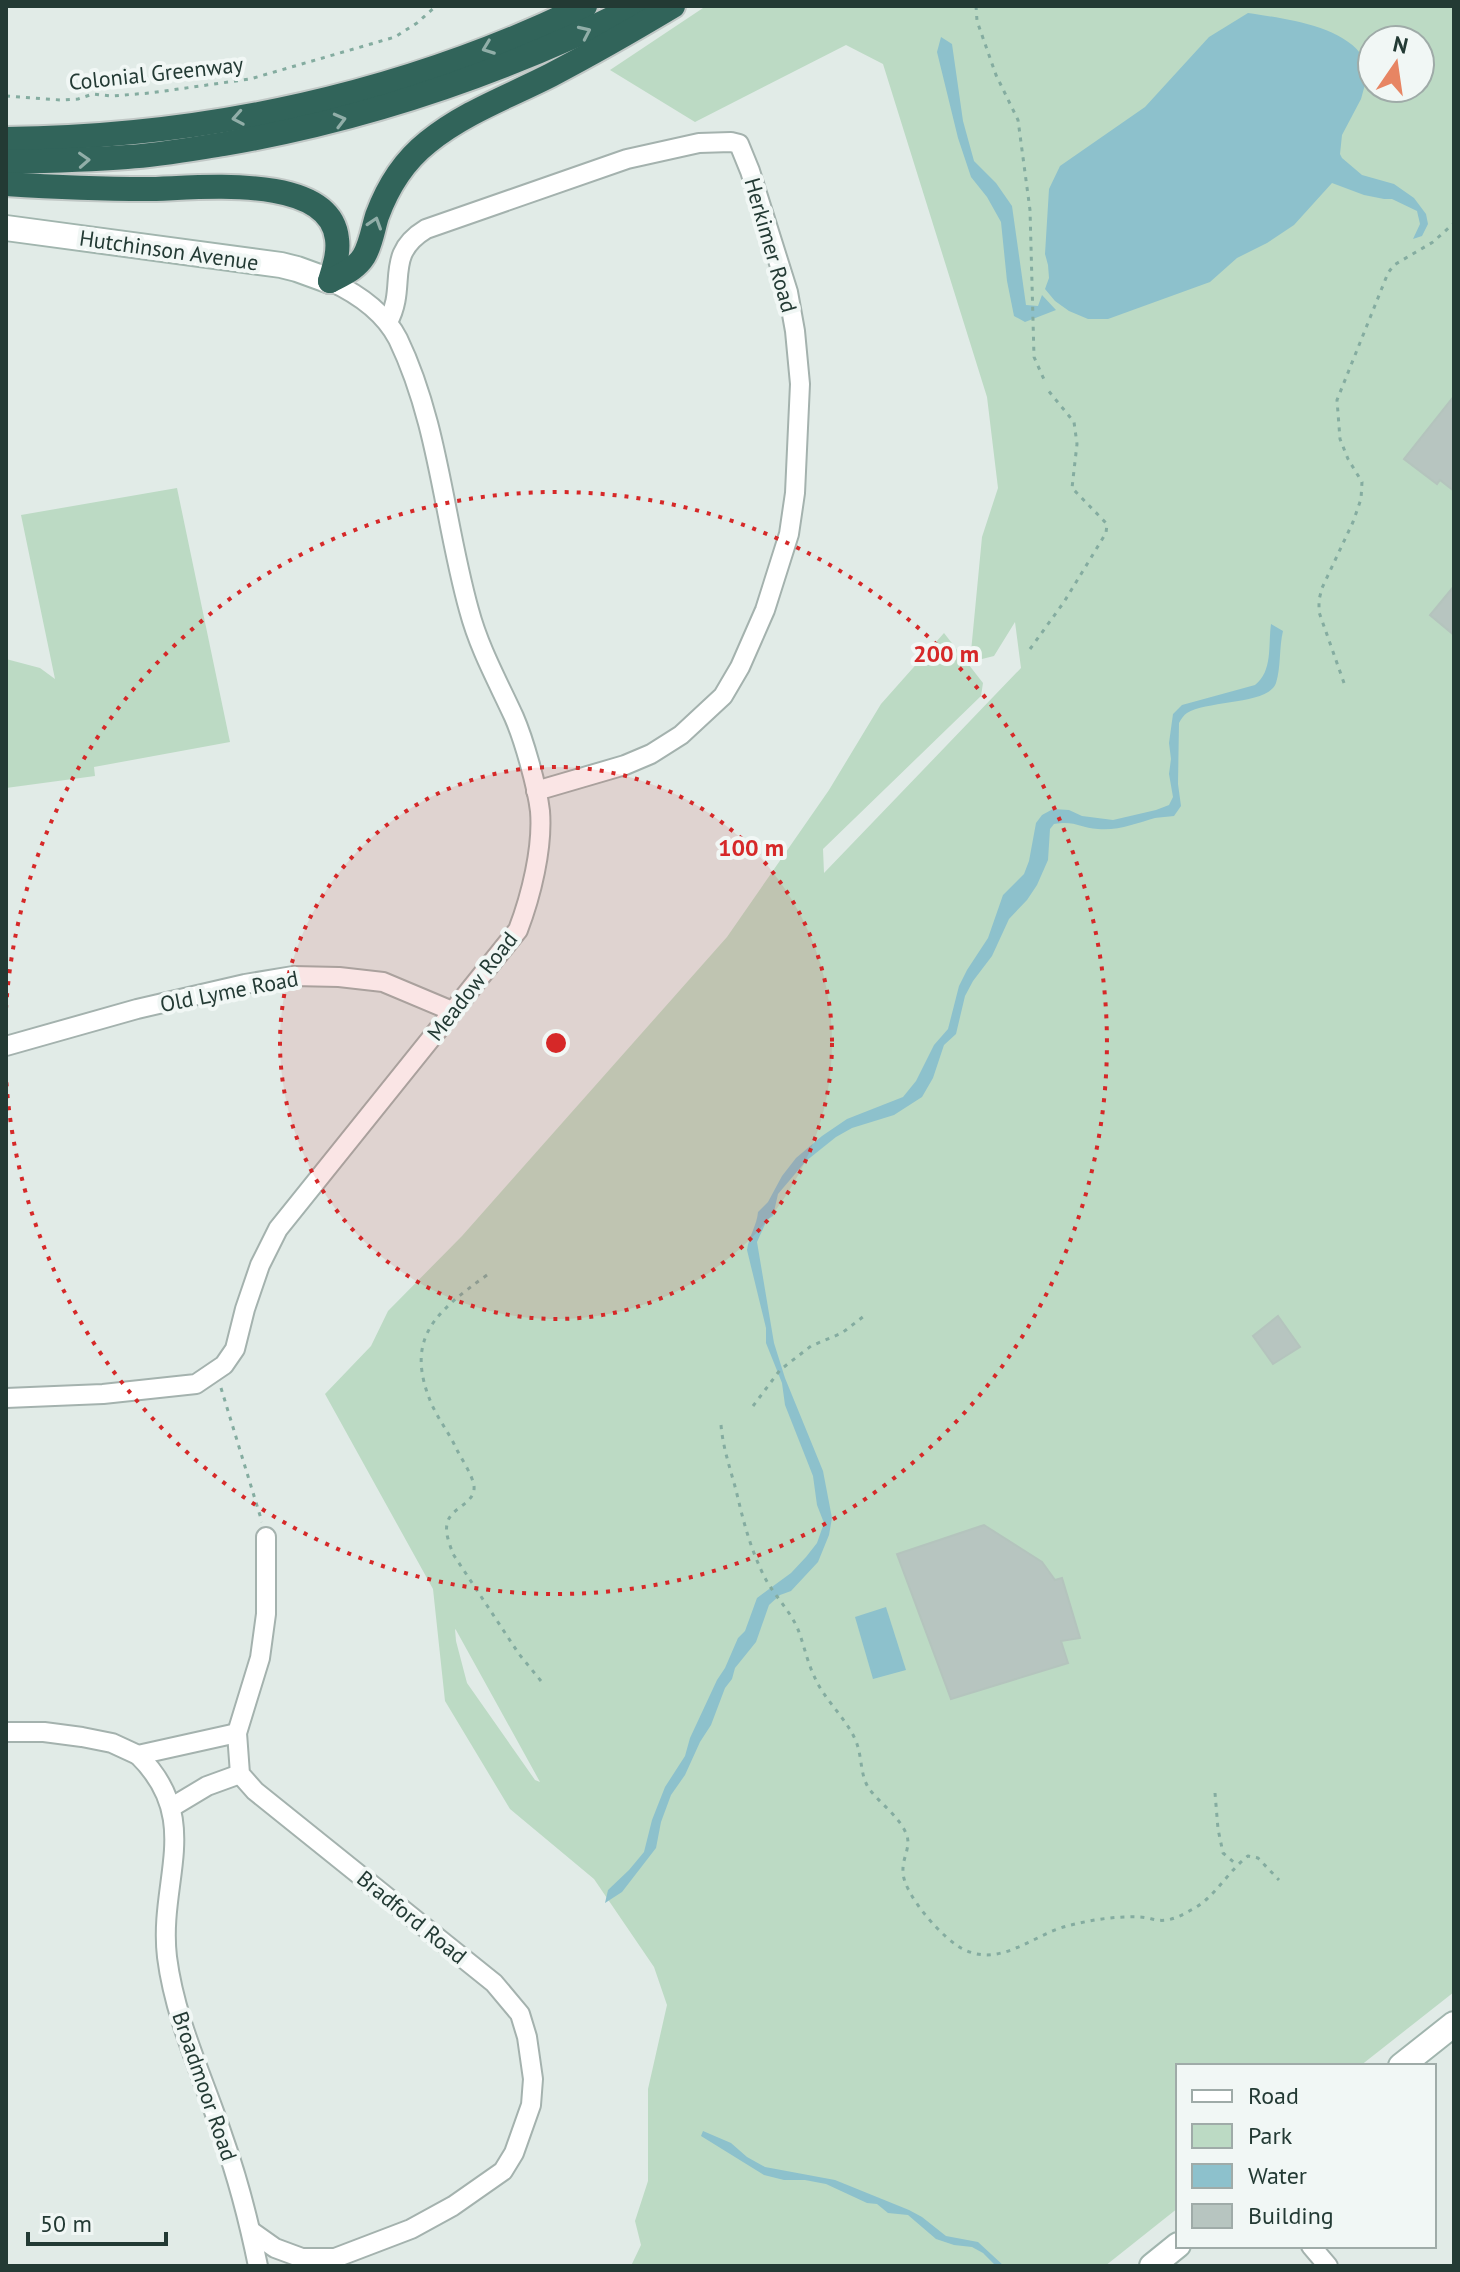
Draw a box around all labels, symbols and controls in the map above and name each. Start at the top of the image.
north arrow [1356,24,1436,104]
one-way arrow [576,26,591,42]
text: N [1390,29,1411,60]
one-way arrow [482,38,496,55]
street label: Colonial Greenway [67,50,245,96]
one-way arrow [231,109,245,126]
one-way arrow [333,112,347,129]
one-way arrow [78,152,91,169]
street label: Herkimer Road [738,174,804,316]
one-way arrow [366,217,382,231]
street label: Hutchinson Avenue [78,224,260,276]
text: 200 m [913,638,979,669]
text: 100 m [718,832,784,863]
street label: Meadow Road [421,926,523,1046]
street label: Old Lyme Road [158,964,300,1018]
centre of rings [542,1029,570,1057]
street label: Bradford Road [351,1864,473,1970]
street label: Broadmoor Road [166,2008,244,2164]
legend [1176,2064,1436,2248]
text: Road [1248,2080,1299,2111]
text: Park [1248,2120,1293,2151]
text: Water [1248,2160,1307,2191]
scale bar [28,2196,166,2246]
text: Building [1248,2200,1334,2231]
text: 50 m [40,2208,92,2239]

